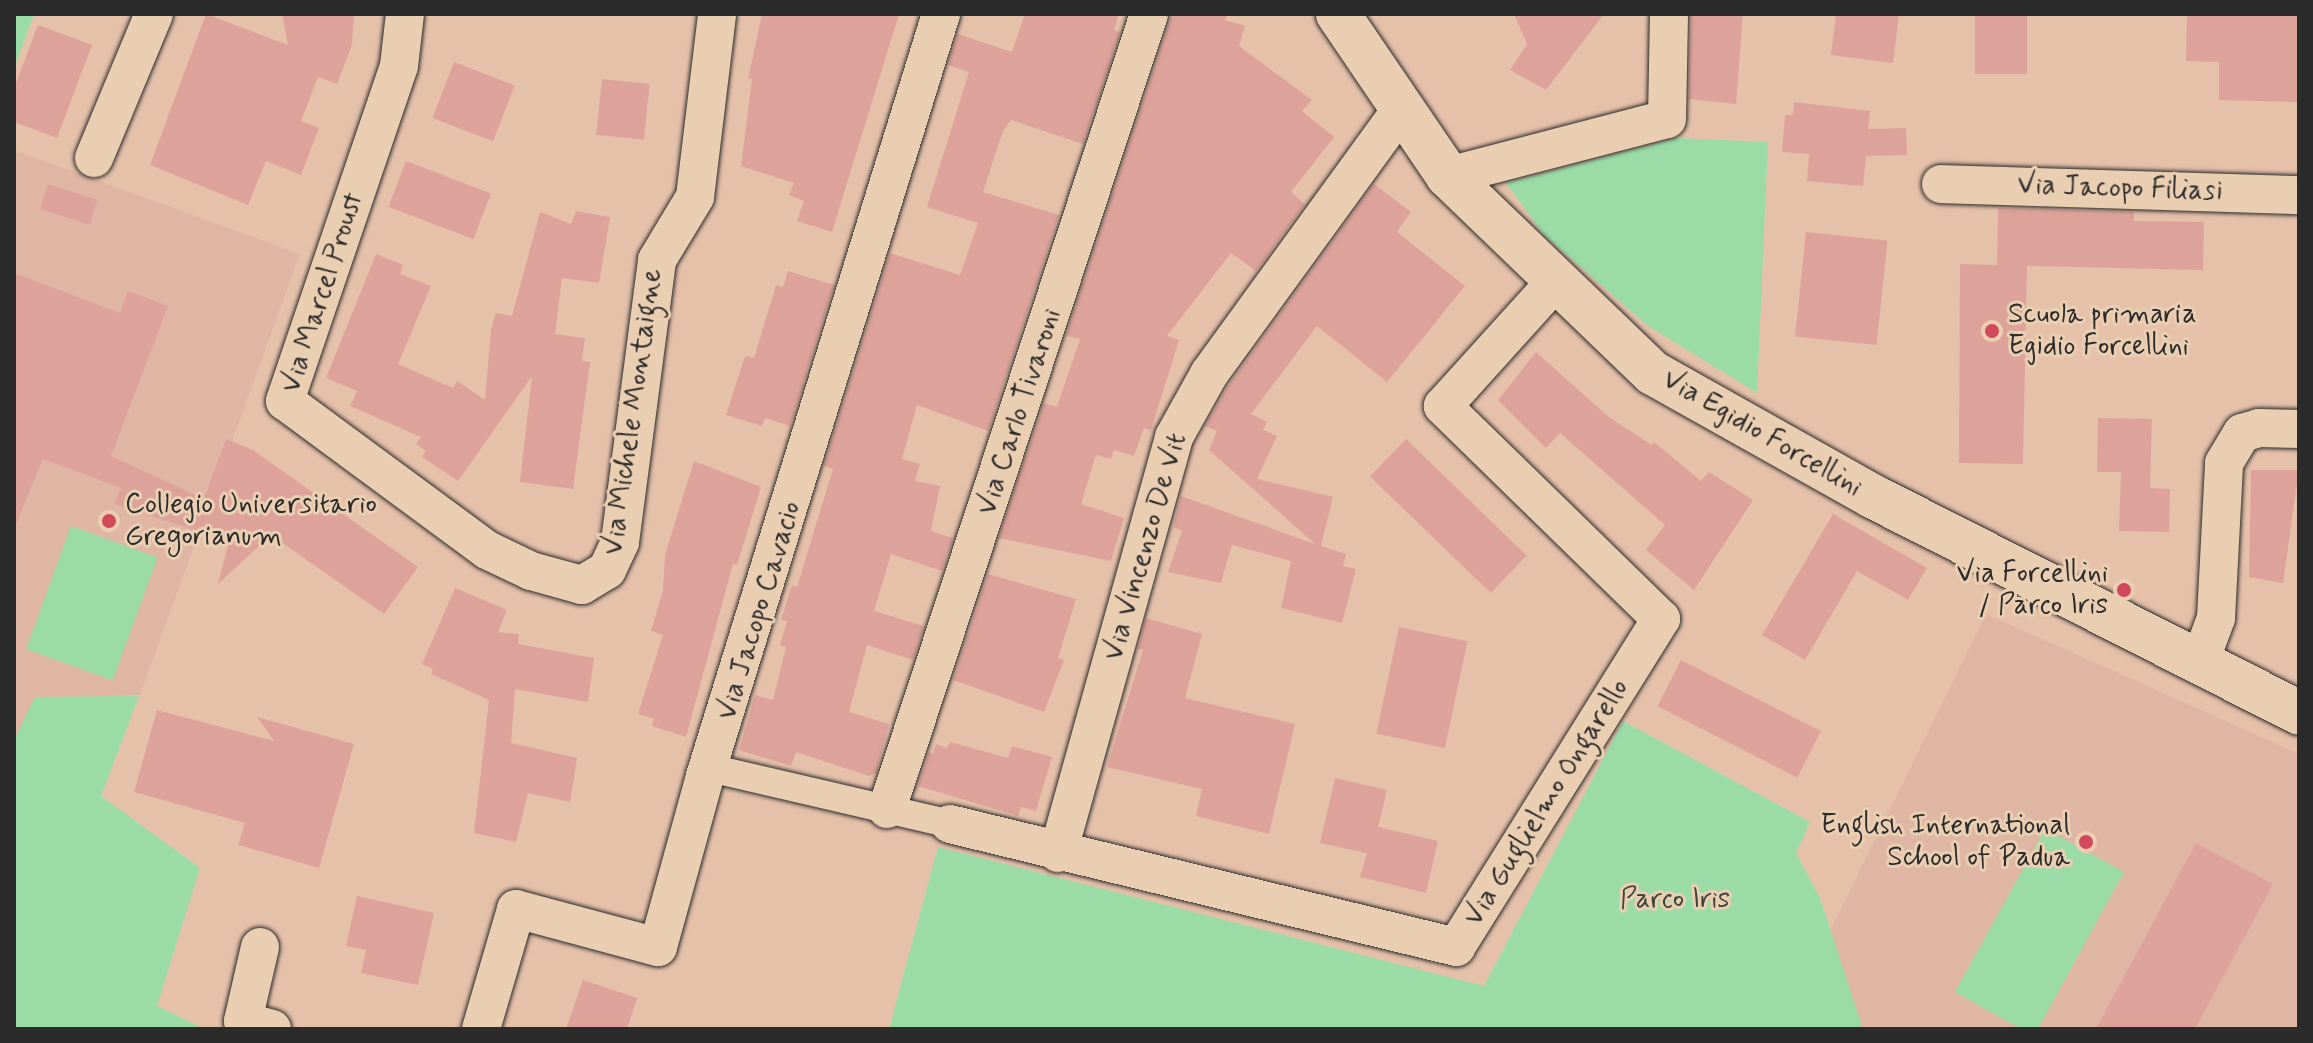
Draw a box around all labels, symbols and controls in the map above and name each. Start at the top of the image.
street label: Via Jacopo Filiasi [2019,169,2221,209]
street label: Via Marcel Proust [275,190,371,396]
street label: Via Michele Montaigne [598,275,670,549]
place label: Scuola primaria Egidio Forcellini [2008,298,2197,364]
street label: Via Carlo Tivaroni [972,309,1068,515]
marker: Scuola primaria Egidio Forcellini [1983,322,2001,340]
street label: Via Egidio Forcellini [1655,363,1869,505]
street label: Via Vincenzo De Vit [1098,431,1194,663]
place label: Collegio Universitario Gregorianum [125,488,374,554]
street label: Via Jacopo Cavacio [712,500,808,722]
marker: Collegio Universitario Gregorianum [100,512,118,530]
place label: Via Forcellini / Parco Iris [1956,557,2108,623]
marker: Via Forcellini / Parco Iris [2115,581,2133,599]
street label: Via Guglielmo Ongarello [1458,674,1636,932]
place label: English International School of Padua [1820,809,2070,875]
marker: English International School of Padua [2077,833,2095,851]
park label: Parco Iris [1617,883,1733,917]

